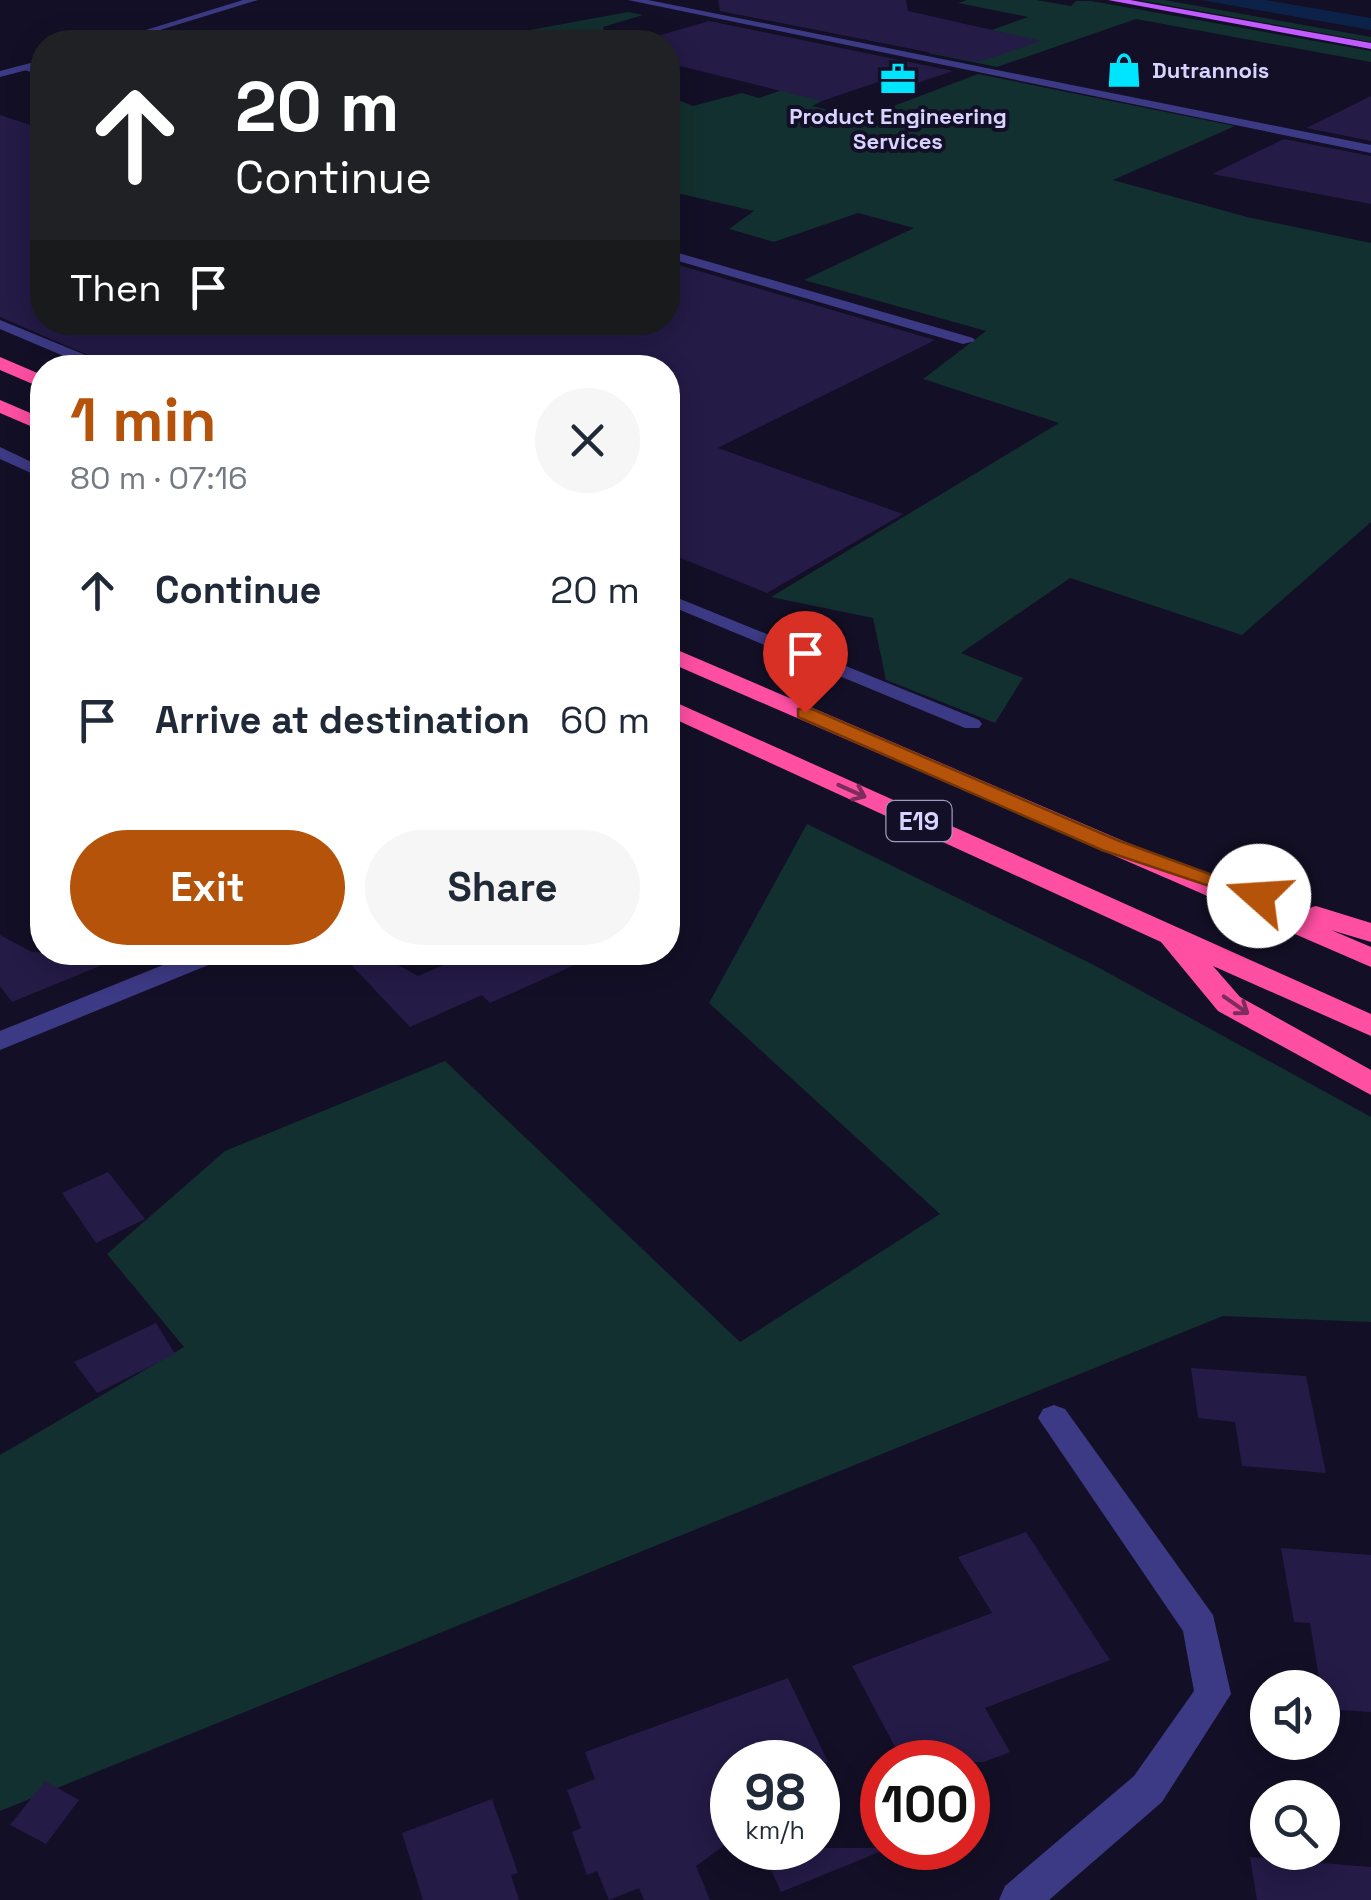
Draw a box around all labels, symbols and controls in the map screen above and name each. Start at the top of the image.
shop icon: Dutrannois [1105,51,1143,89]
place label: Dutrannois [1152,56,1269,84]
office icon: Product Engineering Services [879,60,917,98]
text: 20 m [235,62,400,151]
icon: ahead [70,70,200,200]
place label: Product Engineering Services [789,102,1007,155]
text: Continue [235,149,432,206]
icon: arrive [181,260,236,315]
text: Then [70,264,161,312]
text: 1 min [70,382,217,459]
button: close [535,388,640,493]
text: 80 m · 07:16 [70,458,248,498]
icon: ahead [70,563,125,618]
text: Continue [155,566,321,614]
text: 20 m [550,566,640,614]
pin [763,611,848,714]
icon: arrive [778,626,833,681]
icon: arrive [70,693,125,748]
text: Arrive at destination [155,696,530,744]
text: 60 m [560,696,650,744]
one-way arrow [836,783,867,801]
road number: E19 [886,801,952,841]
button: Exit [70,830,345,945]
button: Share [365,830,640,945]
position arrow [1207,844,1311,948]
one-way arrow [1222,994,1249,1015]
map controls [1250,1670,1340,1870]
button: sound [1250,1670,1340,1760]
speed limit sign: 100 [860,1740,990,1870]
text: 98 [745,1761,805,1825]
button: search [1250,1780,1340,1870]
text: km/h [745,1814,805,1846]

